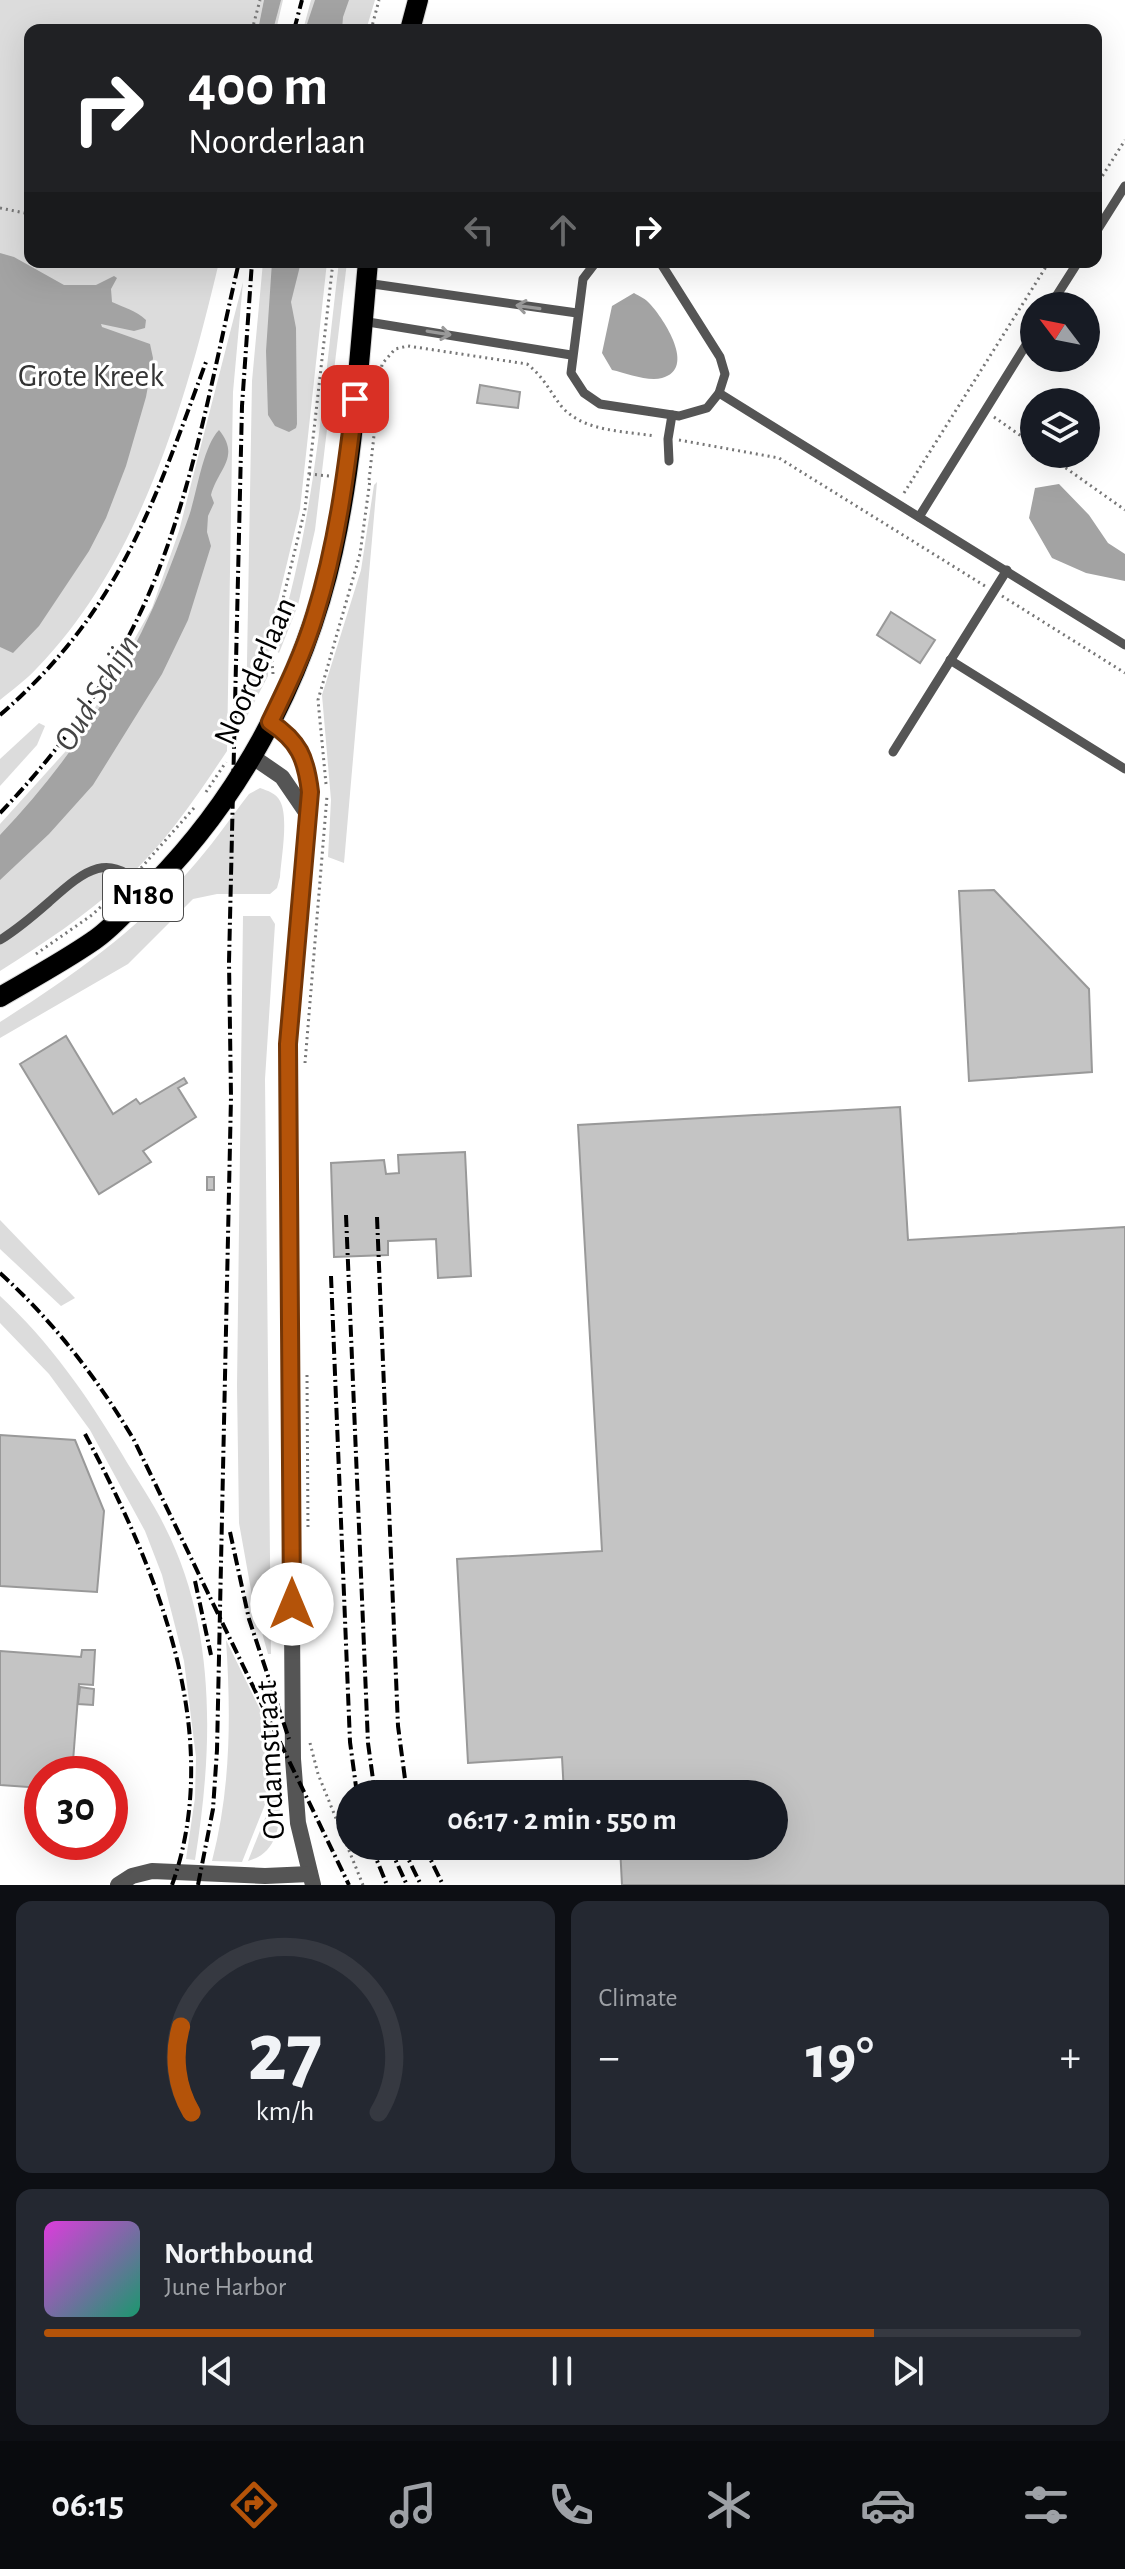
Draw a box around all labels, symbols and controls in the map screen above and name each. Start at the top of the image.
icon: right [56,56,160,160]
text: 400 m [188,59,328,115]
text: Noorderlaan [188,124,366,160]
icon: left [457,208,501,252]
icon: ahead [541,208,585,252]
icon: right [625,208,669,252]
north arrow [1020,292,1100,372]
map controls [1020,292,1100,468]
one-way arrow [516,299,541,314]
one-way arrow [426,326,452,341]
park label: Grote Kreek [18,360,164,392]
pin [321,365,389,433]
icon: arrive [333,377,377,421]
button: layers [1020,388,1100,468]
street label: Noorderlaan [208,592,302,750]
water label: Oud Schijn [48,629,146,757]
road number: N180 [103,869,183,921]
position arrow [250,1562,334,1646]
street label: Ordamstraat [250,1680,290,1840]
speed limit sign: 30 [24,1756,128,1860]
text: 06:17 · 2 min · 550 m [447,1805,677,1835]
text: Climate [599,1985,677,2011]
text: 27 [248,2012,323,2096]
text: 19° [806,2029,874,2089]
text: − [599,2036,620,2080]
text: + [1060,2036,1081,2080]
text: km/h [256,2097,315,2126]
text: Northbound [164,2239,313,2269]
text: June Harbor [164,2274,286,2300]
icon: previous [195,2349,239,2393]
icon: pause [540,2349,584,2393]
icon: next [886,2349,930,2393]
icon: directions [226,2477,282,2533]
icon: music [385,2477,441,2533]
icon: phone [543,2477,599,2533]
icon: climate [701,2477,757,2533]
icon: car [860,2477,916,2533]
icon: filters [1018,2477,1074,2533]
text: 06:15 [51,2487,124,2523]

